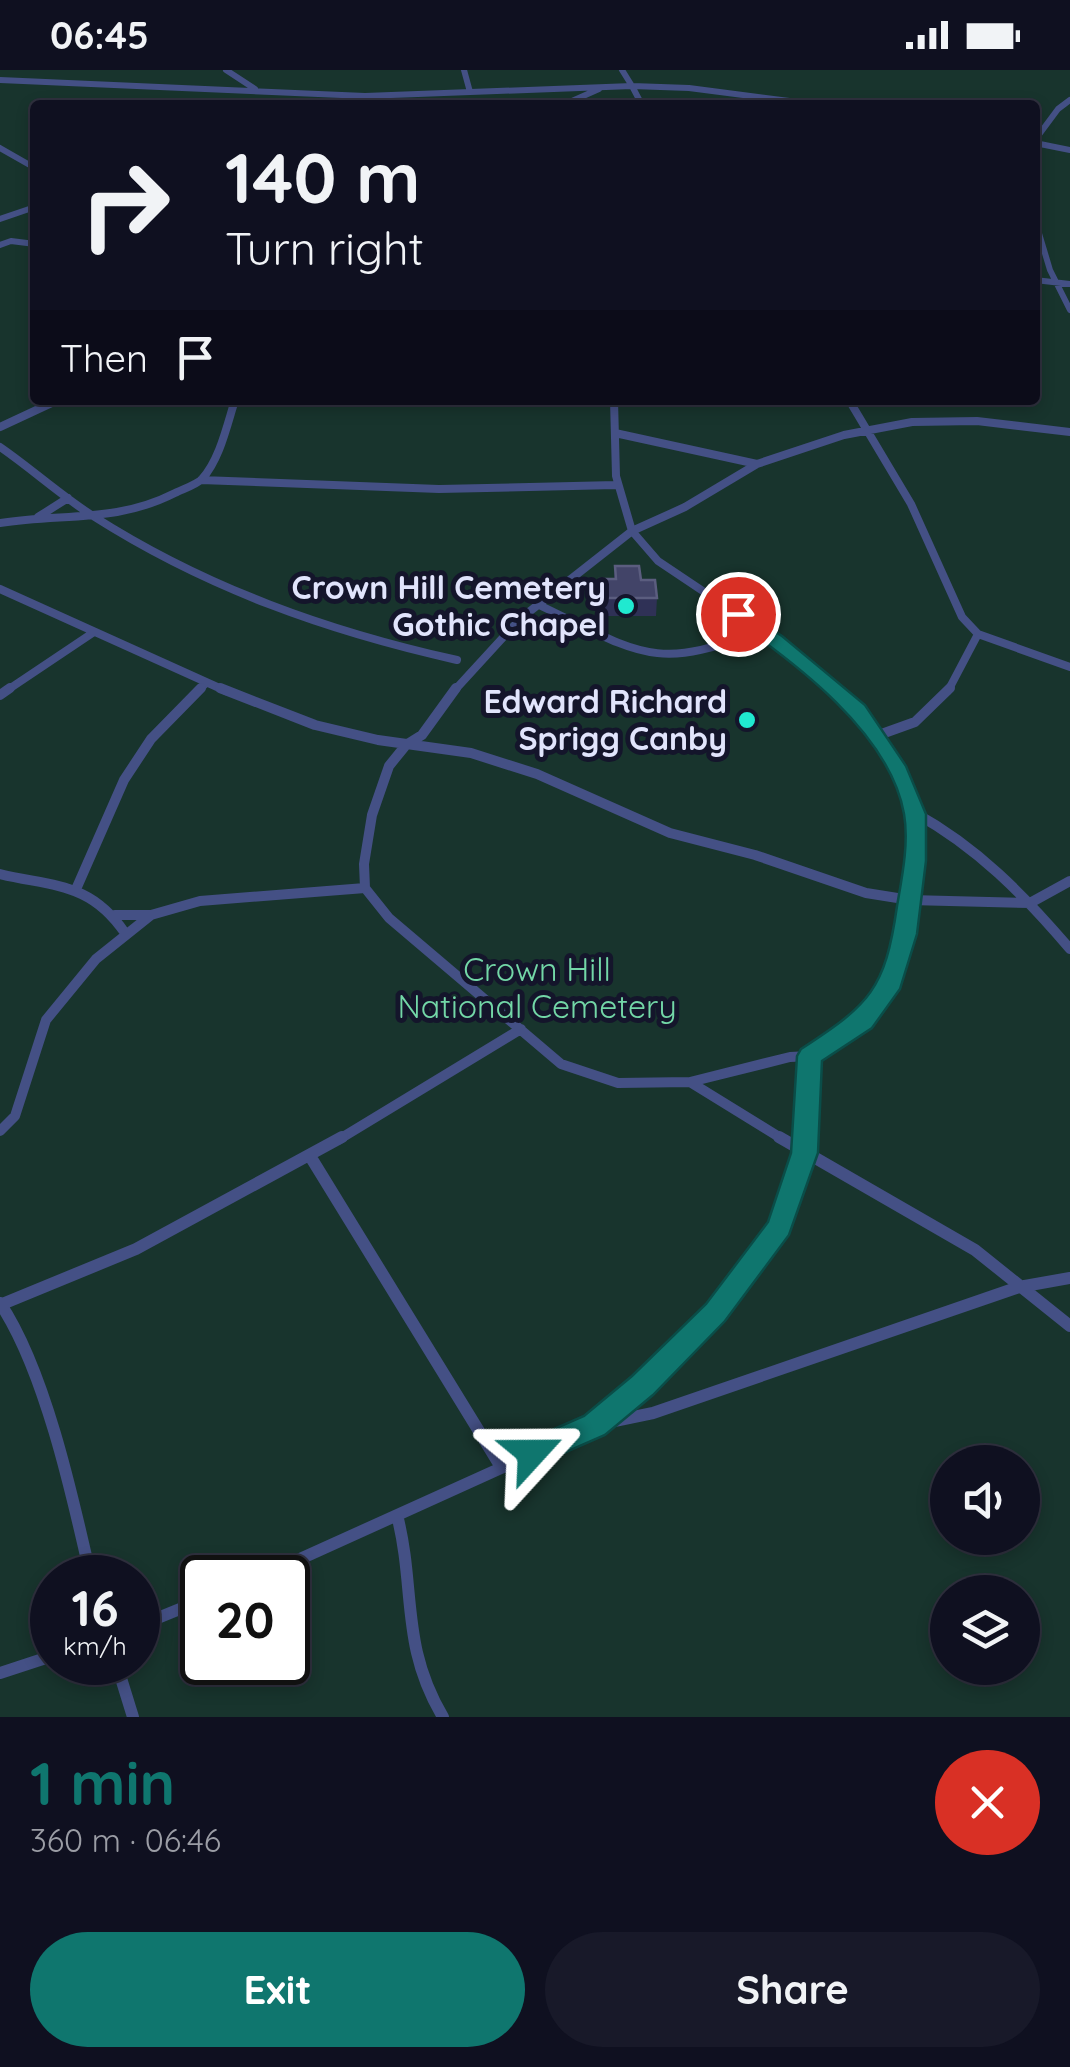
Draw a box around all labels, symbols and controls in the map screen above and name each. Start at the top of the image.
text: 06:45 [50,11,149,59]
text: 140 m [225,133,421,221]
icon: right [60,140,190,270]
text: Turn right [225,220,424,276]
icon: arrive [168,330,223,385]
text: Then [60,334,148,382]
place label: Crown Hill Cemetery Gothic Chapel [292,567,606,644]
pin [696,572,781,657]
icon: arrive [711,587,766,642]
marker: Crown Hill Cemetery Gothic Chapel [615,595,637,617]
place label: Edward Richard Sprigg Canby [483,681,727,758]
marker: Edward Richard Sprigg Canby [736,709,758,731]
park label: Crown Hill National Cemetery [397,949,677,1026]
position arrow [480,1401,584,1505]
map controls [930,1445,1040,1685]
button: sound [930,1445,1040,1555]
speed limit sign: 20 [180,1555,310,1685]
button: layers [930,1575,1040,1685]
text: 16 [71,1576,119,1639]
text: km/h [63,1630,127,1661]
text: 1 min [30,1745,175,1820]
button: close [935,1750,1040,1855]
text: 360 m · 06:46 [30,1820,221,1860]
button: Exit [30,1932,525,2047]
button: Share [545,1932,1040,2047]

